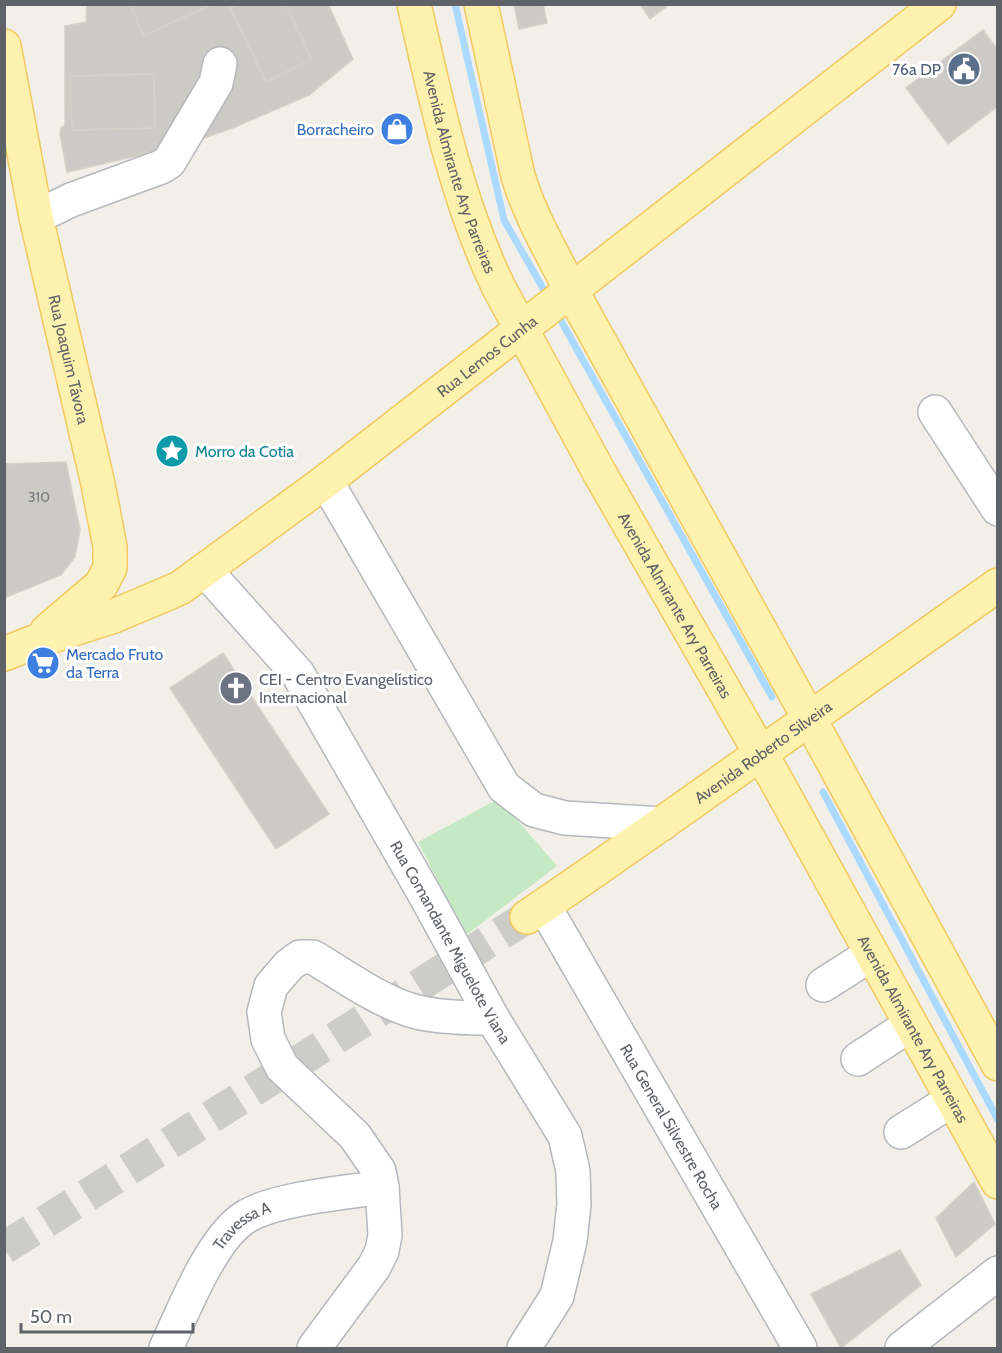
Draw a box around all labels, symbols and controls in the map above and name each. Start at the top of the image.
public building icon: 76a DP [946,51,982,87]
place label: 76a DP [892,60,941,79]
street label: Avenida Almirante Ary Parreiras [419,69,500,277]
shop icon: Borracheiro [379,111,415,147]
place label: Borracheiro [297,120,374,139]
street label: Rua Joaquim Távora [44,293,93,426]
street label: Rua Lemos Cunha [433,311,541,401]
place icon: Morro da Cotia [154,433,190,469]
place label: Morro da Cotia [195,442,294,461]
house number: 310 [28,488,50,506]
street label: Avenida Almirante Ary Parreiras [614,509,736,702]
supermarket icon: Mercado Fruto da Terra [25,645,61,681]
place label: Mercado Fruto da Terra [66,645,163,682]
church icon: CEI - Centro Evangelístico Internacional [218,670,254,706]
place label: CEI - Centro Evangelístico Internacional [259,670,433,707]
street label: Avenida Roberto Silveira [691,697,836,808]
street label: Rua Comandante Miguelote Viana [386,837,515,1047]
street label: Avenida Almirante Ary Parreiras [853,932,973,1127]
street label: Rua General Silvestre Rocha [616,1041,727,1213]
street label: Travessa A [209,1198,273,1254]
scale bar [21,1296,194,1334]
text: 50 m [30,1306,72,1328]

